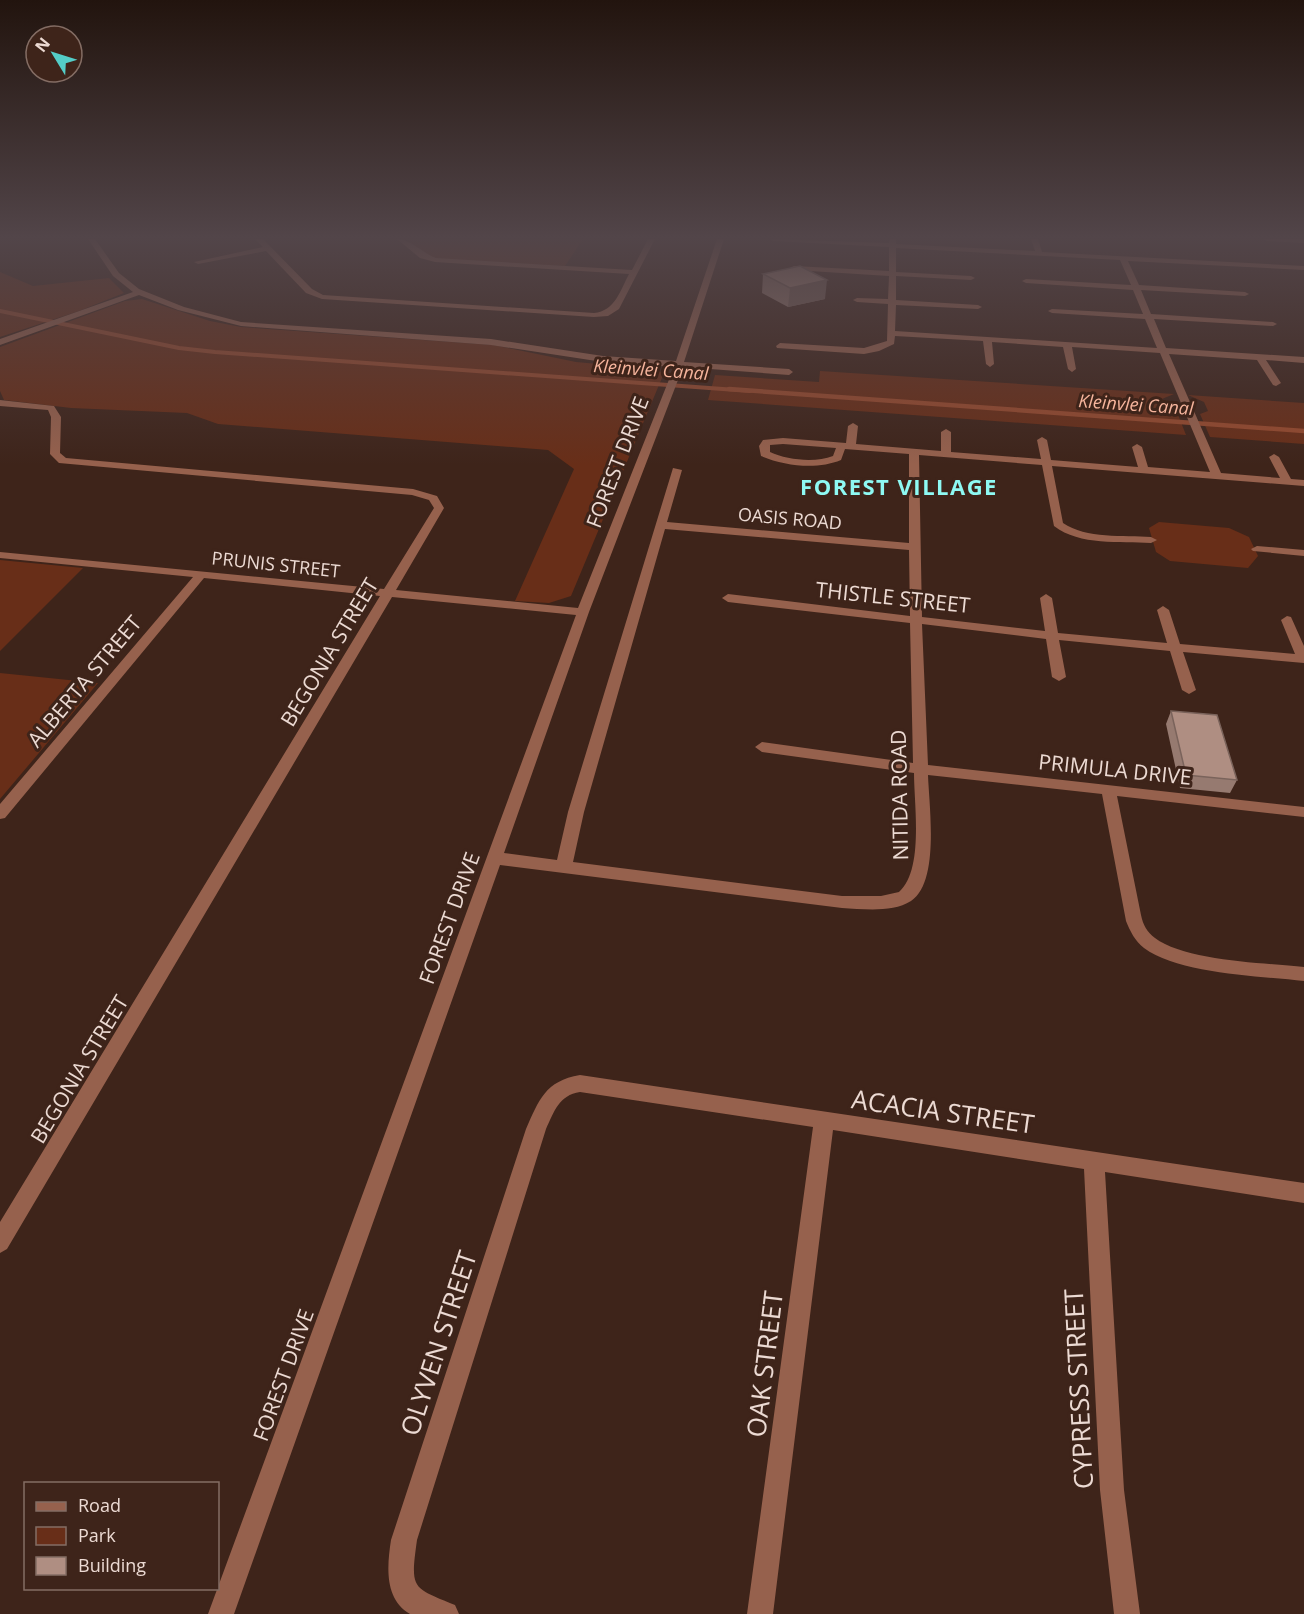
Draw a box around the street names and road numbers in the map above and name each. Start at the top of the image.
street label: FOREST DRIVE [579,392,655,532]
street label: OASIS ROAD [737,501,843,535]
street label: PRUNIS STREET [211,545,341,583]
street label: BEGONIA STREET [274,572,385,731]
street label: THISTLE STREET [814,575,972,619]
street label: ALBERTA STREET [21,609,148,753]
street label: NITIDA ROAD [884,729,914,861]
street label: PRIMULA DRIVE [1037,747,1193,791]
street label: FOREST DRIVE [412,848,486,988]
street label: BEGONIA STREET [24,989,135,1148]
street label: ACACIA STREET [849,1080,1037,1142]
street label: OLYVEN STREET [391,1245,485,1440]
street label: CYPRESS STREET [1055,1287,1101,1490]
street label: OAK STREET [737,1288,791,1439]
street label: FOREST DRIVE [246,1305,320,1445]

